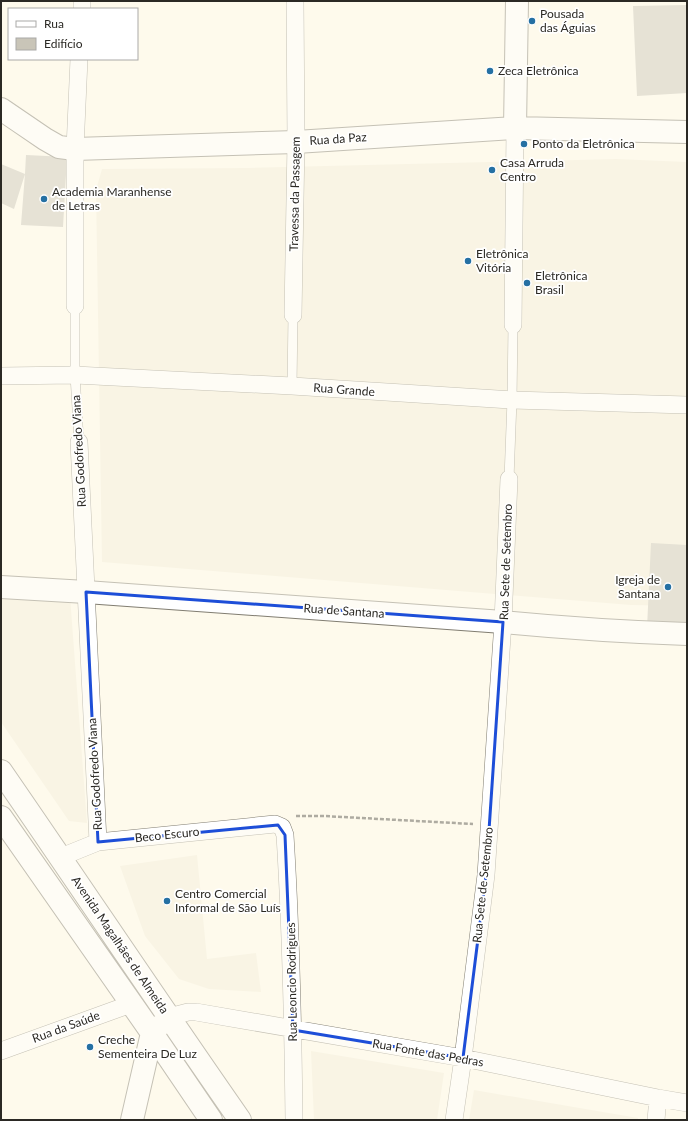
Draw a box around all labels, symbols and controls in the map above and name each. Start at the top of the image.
place label: Pousada das Águias [540,6,596,35]
legend [8,8,138,60]
text: Rua [44,16,64,31]
marker: Pousada das Águias [527,16,537,26]
text: Edifício [44,36,83,51]
place label: Zeca Eletrônica [498,63,579,78]
marker: Zeca Eletrônica [485,66,495,76]
street label: Rua da Paz [309,129,368,148]
street label: Travessa da Passagem [286,136,303,252]
place label: Ponto da Eletrônica [532,136,635,151]
marker: Ponto da Eletrônica [519,139,529,149]
place label: Casa Arruda Centro [500,155,564,184]
marker: Casa Arruda Centro [487,165,497,175]
place label: Academia Maranhense de Letras [52,184,172,213]
marker: Academia Maranhense de Letras [39,194,49,204]
place label: Eletrônica Vitória [476,246,529,275]
marker: Eletrônica Vitória [463,256,473,266]
place label: Eletrônica Brasil [535,268,588,297]
marker: Eletrônica Brasil [522,278,532,288]
street label: Rua Grande [313,380,375,399]
street label: Rua Godofredo Viana [68,395,89,508]
street label: Rua Sete de Setembro [496,503,515,620]
place label: Igreja de Santana [615,572,660,601]
marker: Igreja de Santana [663,582,673,592]
street label: Rua de Santana [303,600,385,621]
street label: Rua Godofredo Viana [84,718,105,831]
street label: Beco Escuro [134,824,200,845]
street label: Rua Sete de Setembro [469,826,496,944]
street label: Avenida Magalhães de Almeida [69,873,172,1017]
place label: Centro Comercial Informal de São Luís [175,886,281,915]
marker: Centro Comercial Informal de São Luís [162,896,172,906]
street label: Rua Leoncio Rodrigues [283,922,300,1042]
street label: Rua da Saúde [30,1007,102,1046]
place label: Creche Sementeira De Luz [98,1032,197,1061]
street label: Rua Fonte das Pedras [371,1035,485,1070]
marker: Creche Sementeira De Luz [85,1042,95,1052]

